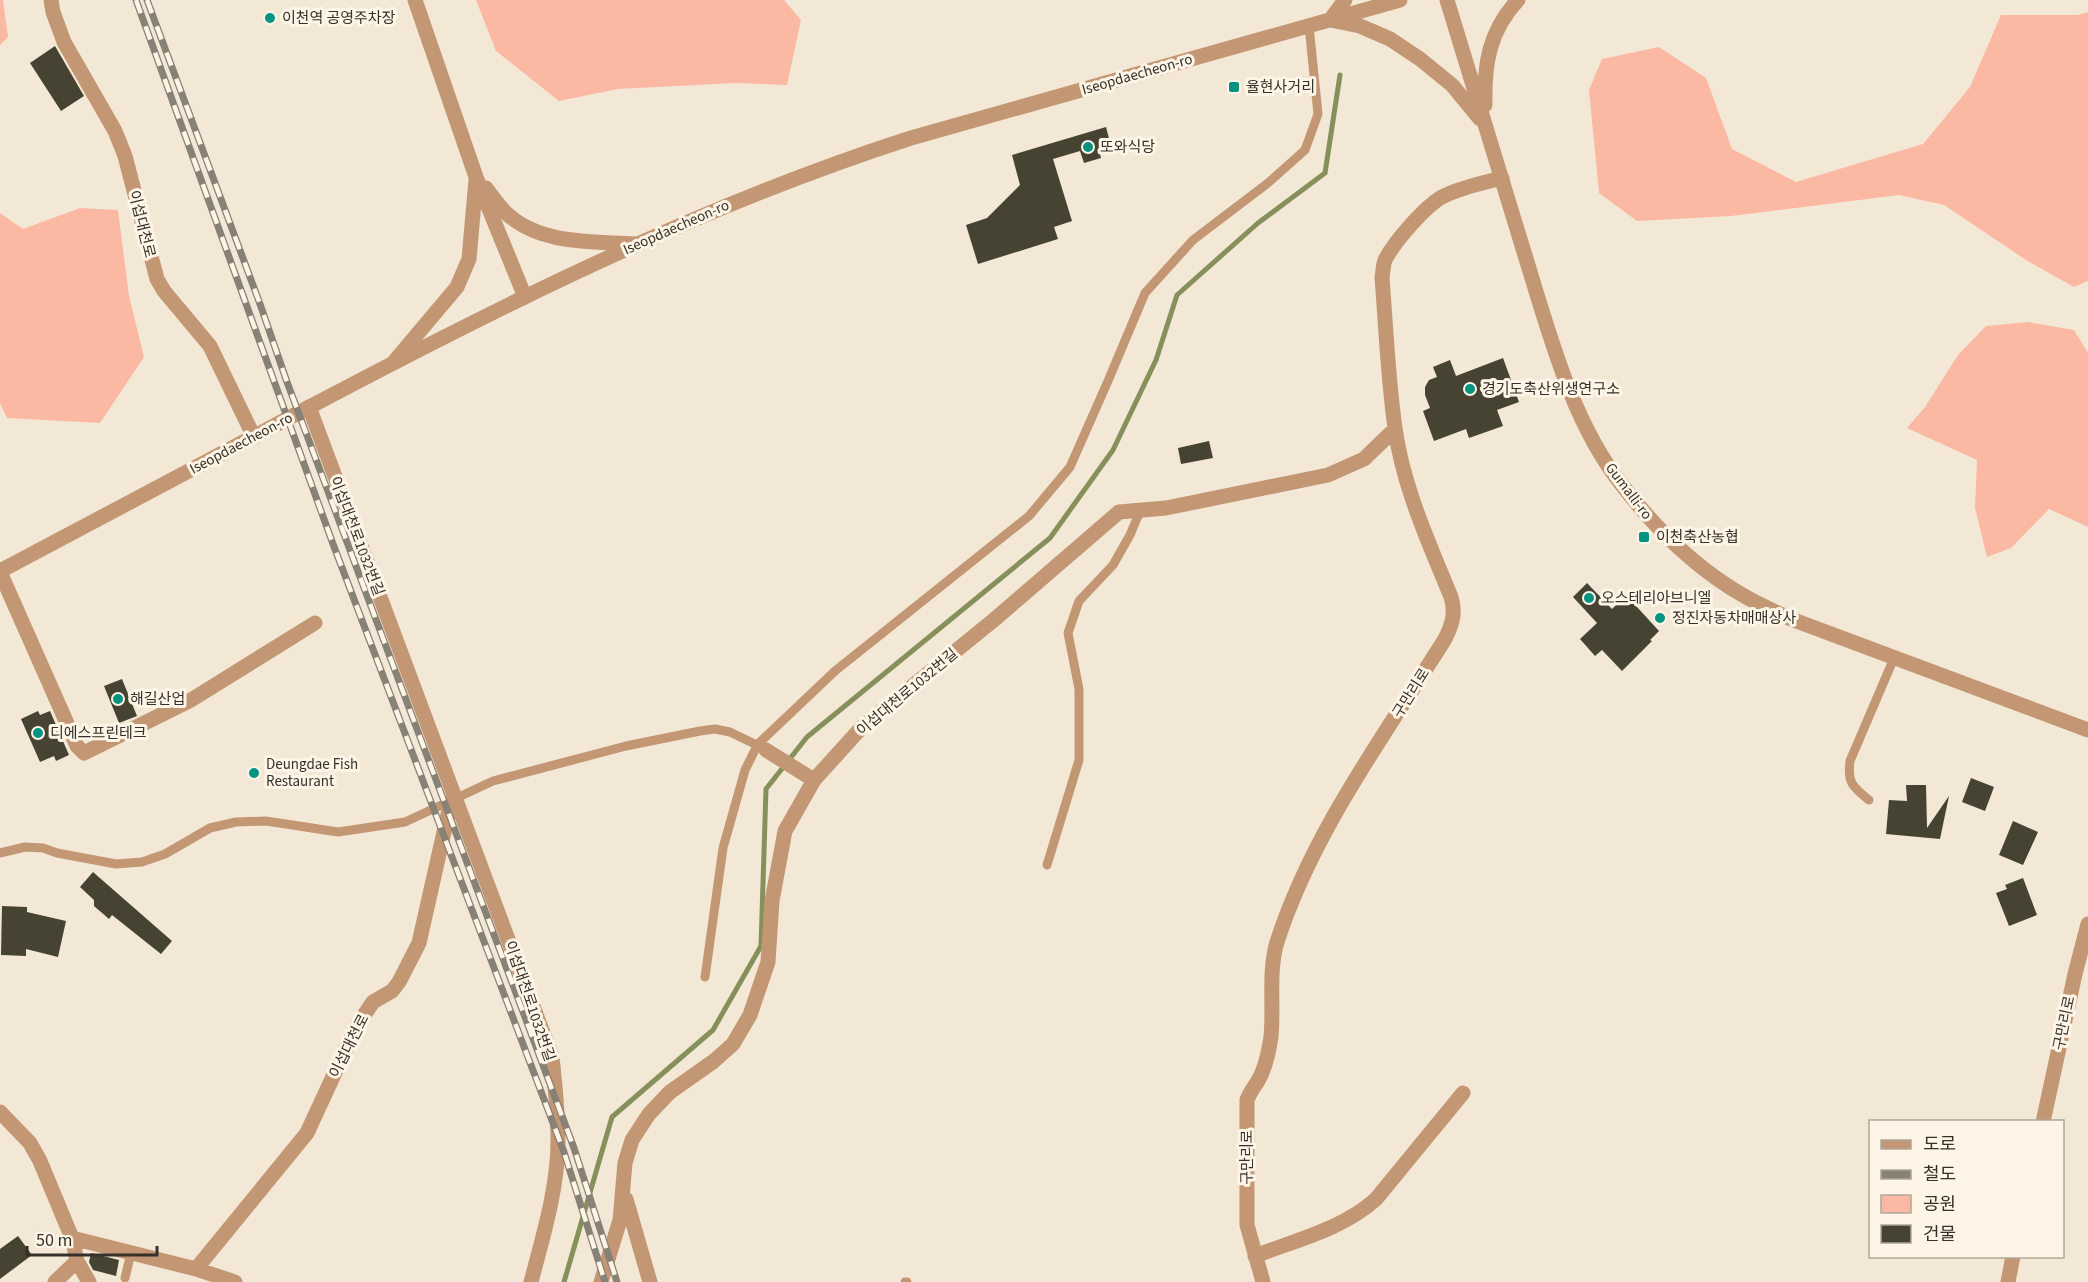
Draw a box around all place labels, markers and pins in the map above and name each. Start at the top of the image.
place label: 이천역 공영주차장 [282,8,396,29]
marker: 이천역 공영주차장 [263,11,277,25]
place label: 율현사거리 [1246,77,1315,98]
marker: 율현사거리 [1227,80,1241,94]
place label: 또와식당 [1100,137,1155,158]
marker: 또와식당 [1081,140,1095,154]
place label: 경기도축산위생연구소 [1482,379,1620,400]
marker: 경기도축산위생연구소 [1463,382,1477,396]
place label: 이천축산농협 [1656,527,1739,548]
marker: 이천축산농협 [1637,530,1651,544]
place label: 오스테리아브니엘 [1601,588,1711,609]
marker: 오스테리아브니엘 [1582,591,1596,605]
place label: 정진자동차매매상사 [1672,608,1796,629]
marker: 정진자동차매매상사 [1653,611,1667,625]
place label: 해길산업 [130,689,185,710]
marker: 해길산업 [111,692,125,706]
place label: 디에스프린테크 [50,723,147,744]
marker: 디에스프린테크 [31,726,45,740]
place label: Deungdae Fish Restaurant [266,754,358,792]
marker: Deungdae Fish Restaurant [247,766,261,780]

